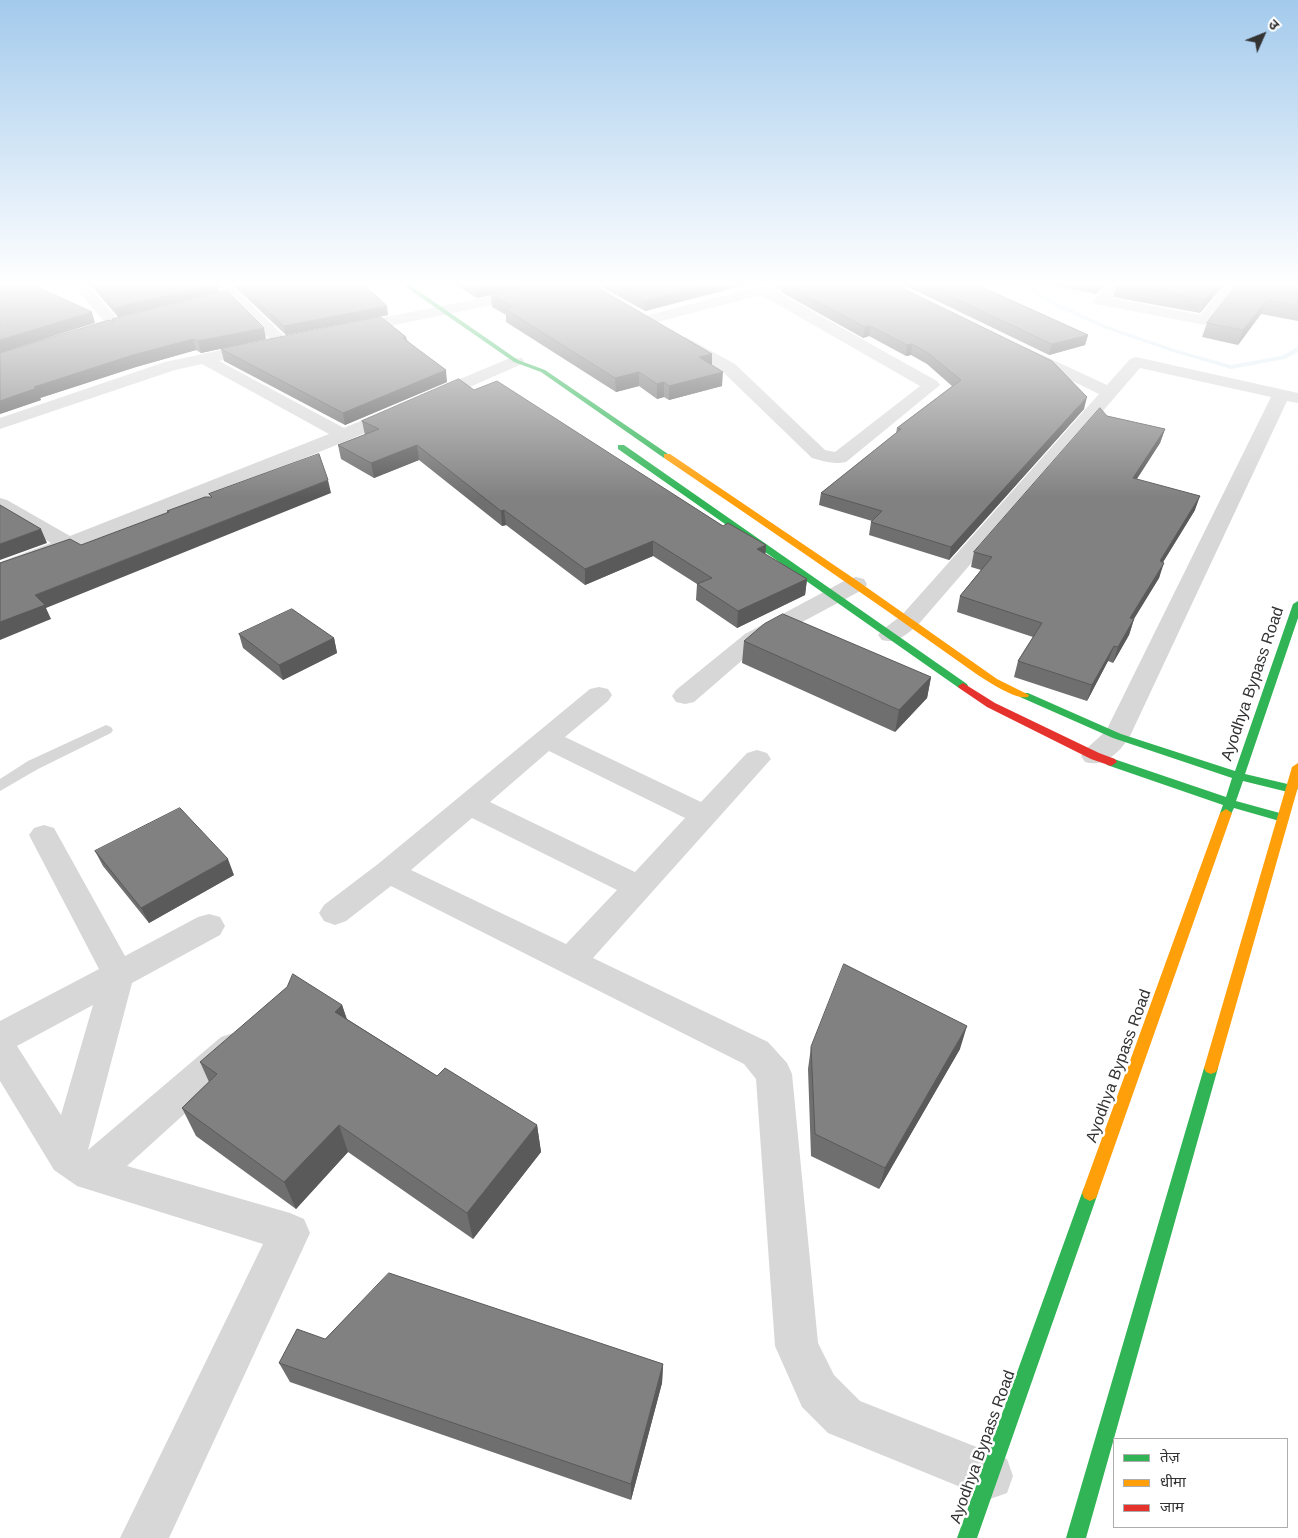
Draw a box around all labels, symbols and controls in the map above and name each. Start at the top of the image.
north arrow [1238,10,1288,60]
text: उ [1265,16,1282,33]
street label: Ayodhya Bypass Road [1218,604,1288,764]
street label: Ayodhya Bypass Road [1082,987,1156,1145]
street label: Ayodhya Bypass Road [946,1368,1020,1526]
legend [1113,1438,1288,1528]
text: तेज़ [1160,1448,1180,1465]
text: धीमा [1160,1473,1186,1490]
text: जाम [1160,1498,1184,1515]

